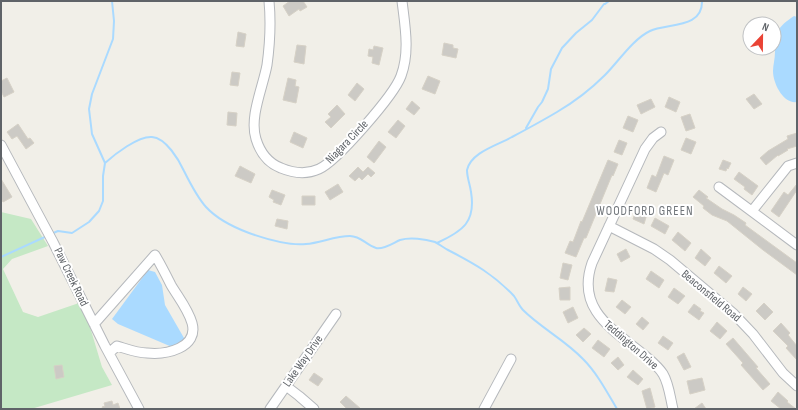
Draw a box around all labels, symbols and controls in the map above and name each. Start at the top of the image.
north arrow [742,16,782,56]
text: N [760,20,771,34]
street label: Niagara Circle [322,117,372,167]
district label: WOODFORD GREEN [596,203,694,219]
street label: Paw Creek Road [50,245,92,309]
street label: Beaconsfield Road [678,267,744,325]
street label: Teddington Drive [601,317,662,373]
street label: Lake Way Drive [280,332,326,390]

